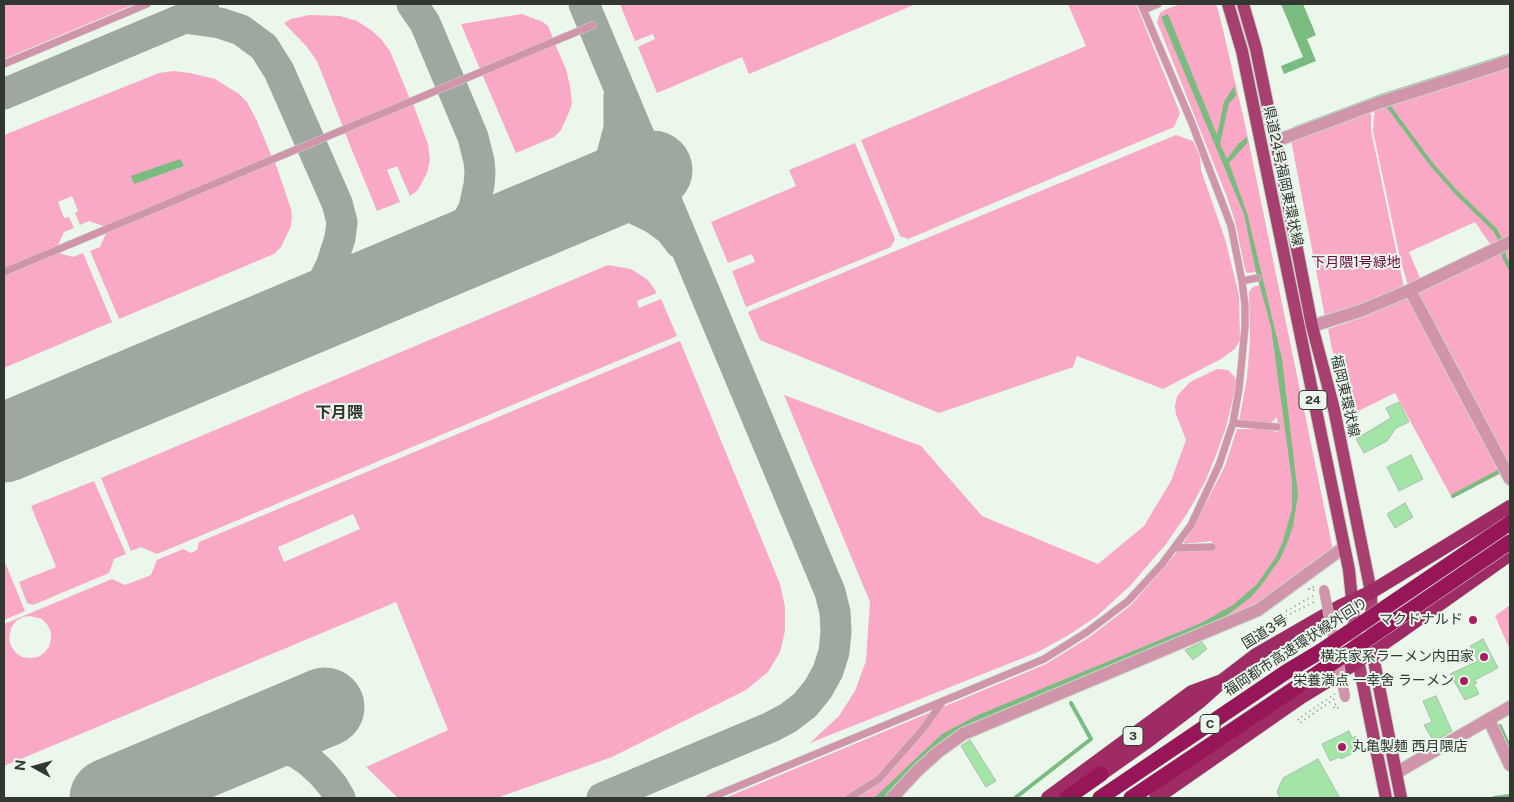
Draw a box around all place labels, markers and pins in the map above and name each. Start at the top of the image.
place label: マクドナルド [1379,612,1463,628]
marker: マクドナルド [1467,614,1479,626]
place label: 横浜家系ラーメン内田家 [1320,649,1474,665]
marker: 横浜家系ラーメン内田家 [1478,651,1490,663]
place label: 栄養満点 一幸舍 ラーメン [1293,673,1454,689]
marker: 栄養満点 一幸舍 ラーメン [1458,675,1470,687]
place label: 丸亀製麺 西月隈店 [1352,739,1467,755]
marker: 丸亀製麺 西月隈店 [1336,741,1348,753]

